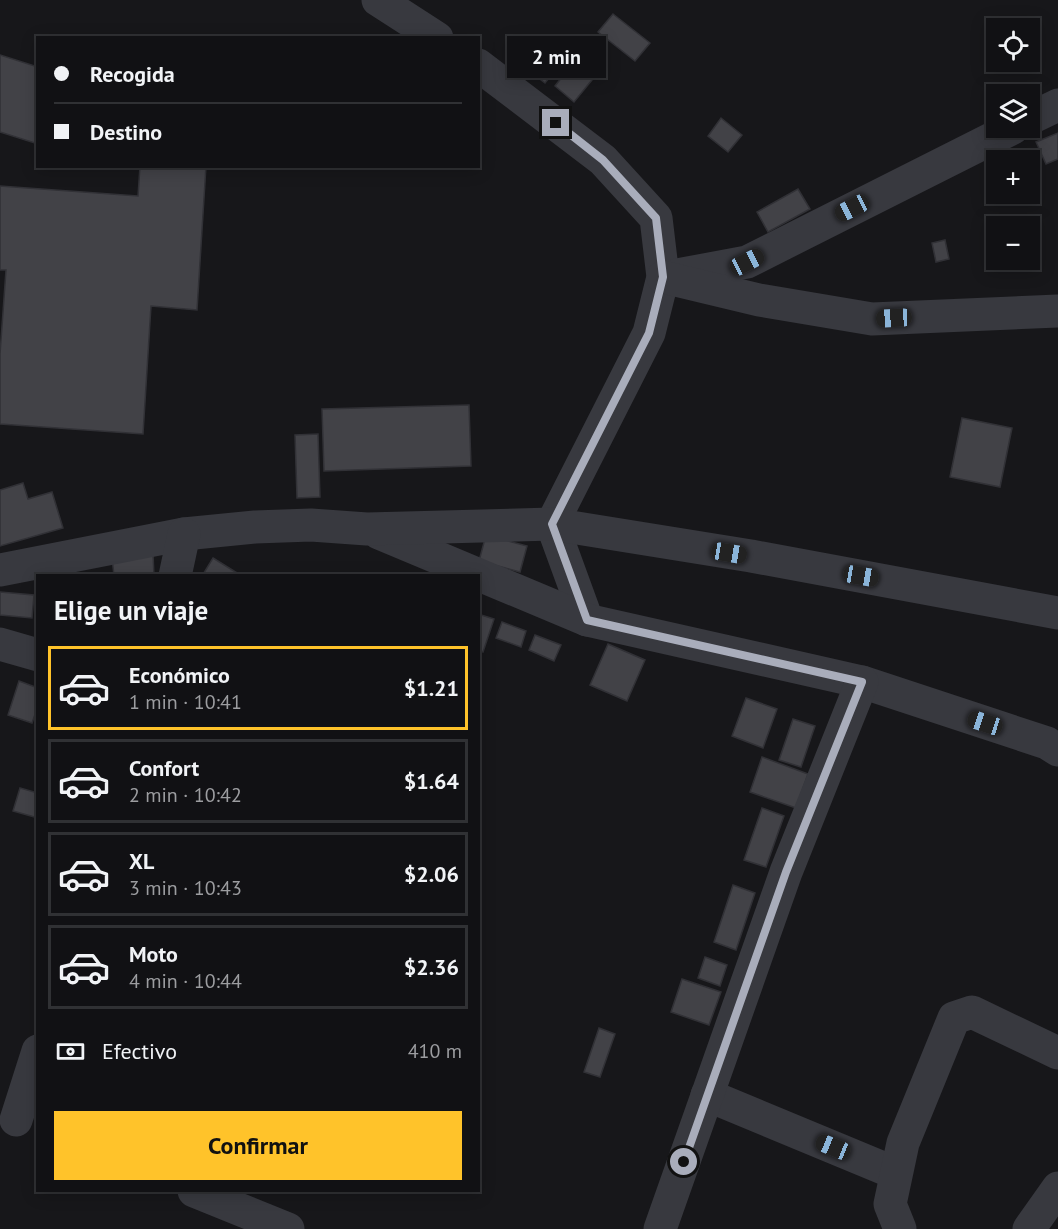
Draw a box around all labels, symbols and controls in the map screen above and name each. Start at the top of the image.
map controls [986,18,1040,270]
button: locate [986,18,1040,72]
callout: 2 min [506,36,606,78]
text: 2 min [532,44,581,70]
text: Recogida [90,60,175,88]
button: layers [986,84,1040,138]
route end [542,109,569,136]
text: Destino [90,118,162,146]
button: + [986,150,1040,204]
car [832,192,872,224]
button: − [986,216,1040,270]
car [727,246,767,278]
car [876,308,912,328]
car [710,541,748,565]
car [842,564,880,588]
text: Elige un viaje [54,593,208,627]
icon: car [57,661,111,715]
text: Económico [129,661,230,689]
text: $1.21 [404,674,459,702]
text: 1 min · 10:41 [129,689,242,715]
car [965,709,1005,737]
icon: car [57,754,111,808]
text: Confort [129,754,199,782]
text: $1.64 [404,767,459,795]
text: 2 min · 10:42 [129,782,242,808]
icon: car [57,847,111,901]
text: XL [129,847,154,875]
text: $2.06 [404,860,459,888]
text: 3 min · 10:43 [129,875,242,901]
icon: car [57,940,111,994]
text: Moto [129,940,178,968]
text: $2.36 [404,953,459,981]
text: 4 min · 10:44 [129,968,242,994]
icon: cash [54,1035,87,1068]
text: Efectivo [102,1037,177,1065]
text: 410 m [408,1038,462,1064]
button: Confirmar [54,1111,462,1180]
car [813,1132,853,1162]
route start [670,1148,697,1175]

